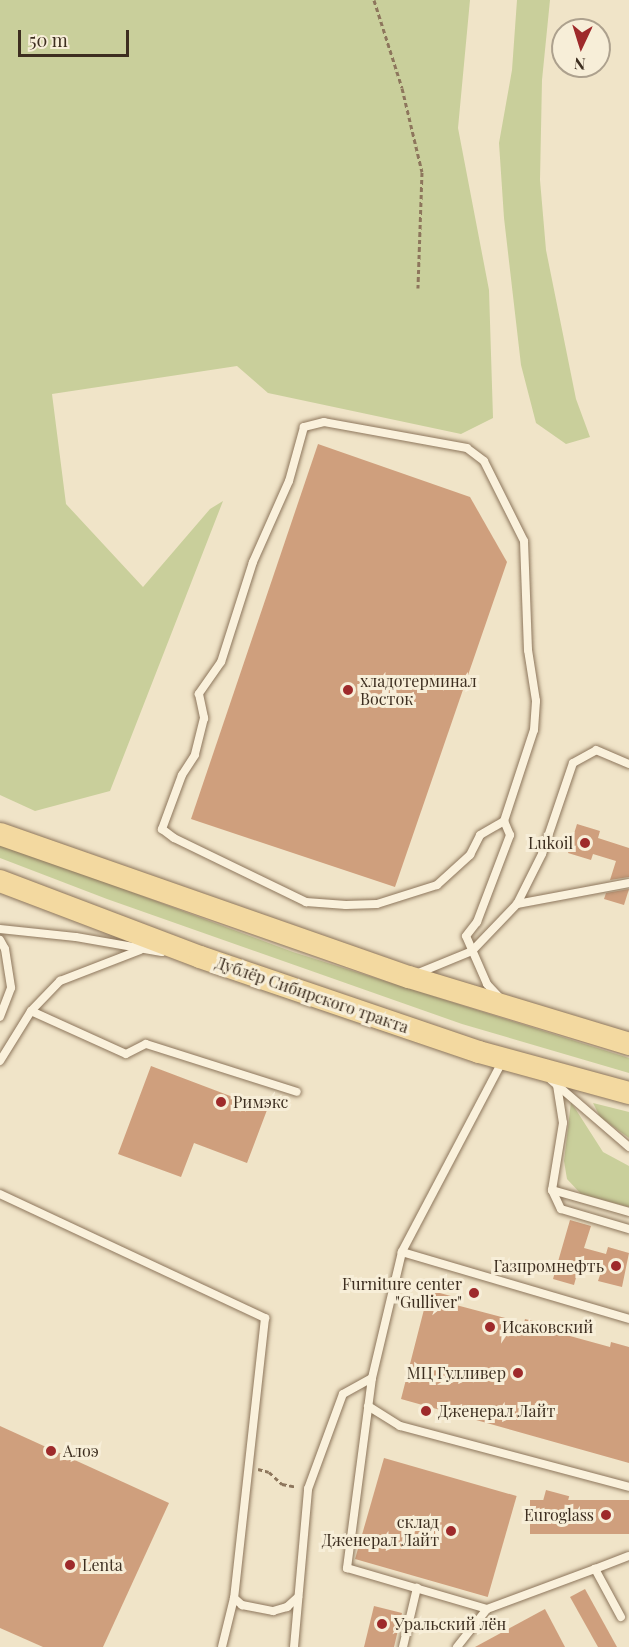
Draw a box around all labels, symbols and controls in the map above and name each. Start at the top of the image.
scale bar [21,18,132,56]
north arrow [551,18,611,78]
text: 50 m [29,28,68,52]
text: N [573,54,586,75]
place label: хладотерминал Восток [360,671,477,709]
marker: хладотерминал Восток [341,683,355,697]
place label: Lukoil [528,833,573,853]
marker: Lukoil [578,836,592,850]
street label: Дублёр Сибирского тракта [213,953,411,1037]
place label: Римэкс [233,1092,288,1112]
marker: Римэкс [214,1095,228,1109]
place label: Газпромнефть [493,1256,604,1276]
marker: Газпромнефть [609,1259,623,1273]
place label: Furniture center "Gulliver" [342,1274,462,1312]
marker: Furniture center "Gulliver" [467,1286,481,1300]
place label: Исаковский [502,1317,593,1337]
marker: Исаковский [483,1320,497,1334]
place label: МЦ Гулливер [407,1363,506,1383]
marker: МЦ Гулливер [511,1366,525,1380]
place label: Дженерал Лайт [438,1401,555,1421]
marker: Дженерал Лайт [419,1404,433,1418]
place label: Алоэ [63,1441,99,1461]
marker: Алоэ [44,1444,58,1458]
place label: Euroglass [524,1505,594,1525]
marker: Euroglass [599,1508,613,1522]
place label: склад Дженерал Лайт [322,1512,439,1550]
marker: склад Дженерал Лайт [444,1524,458,1538]
place label: Lenta [82,1555,123,1575]
marker: Lenta [63,1558,77,1572]
place label: Уральский лён [394,1614,506,1634]
marker: Уральский лён [375,1617,389,1631]

